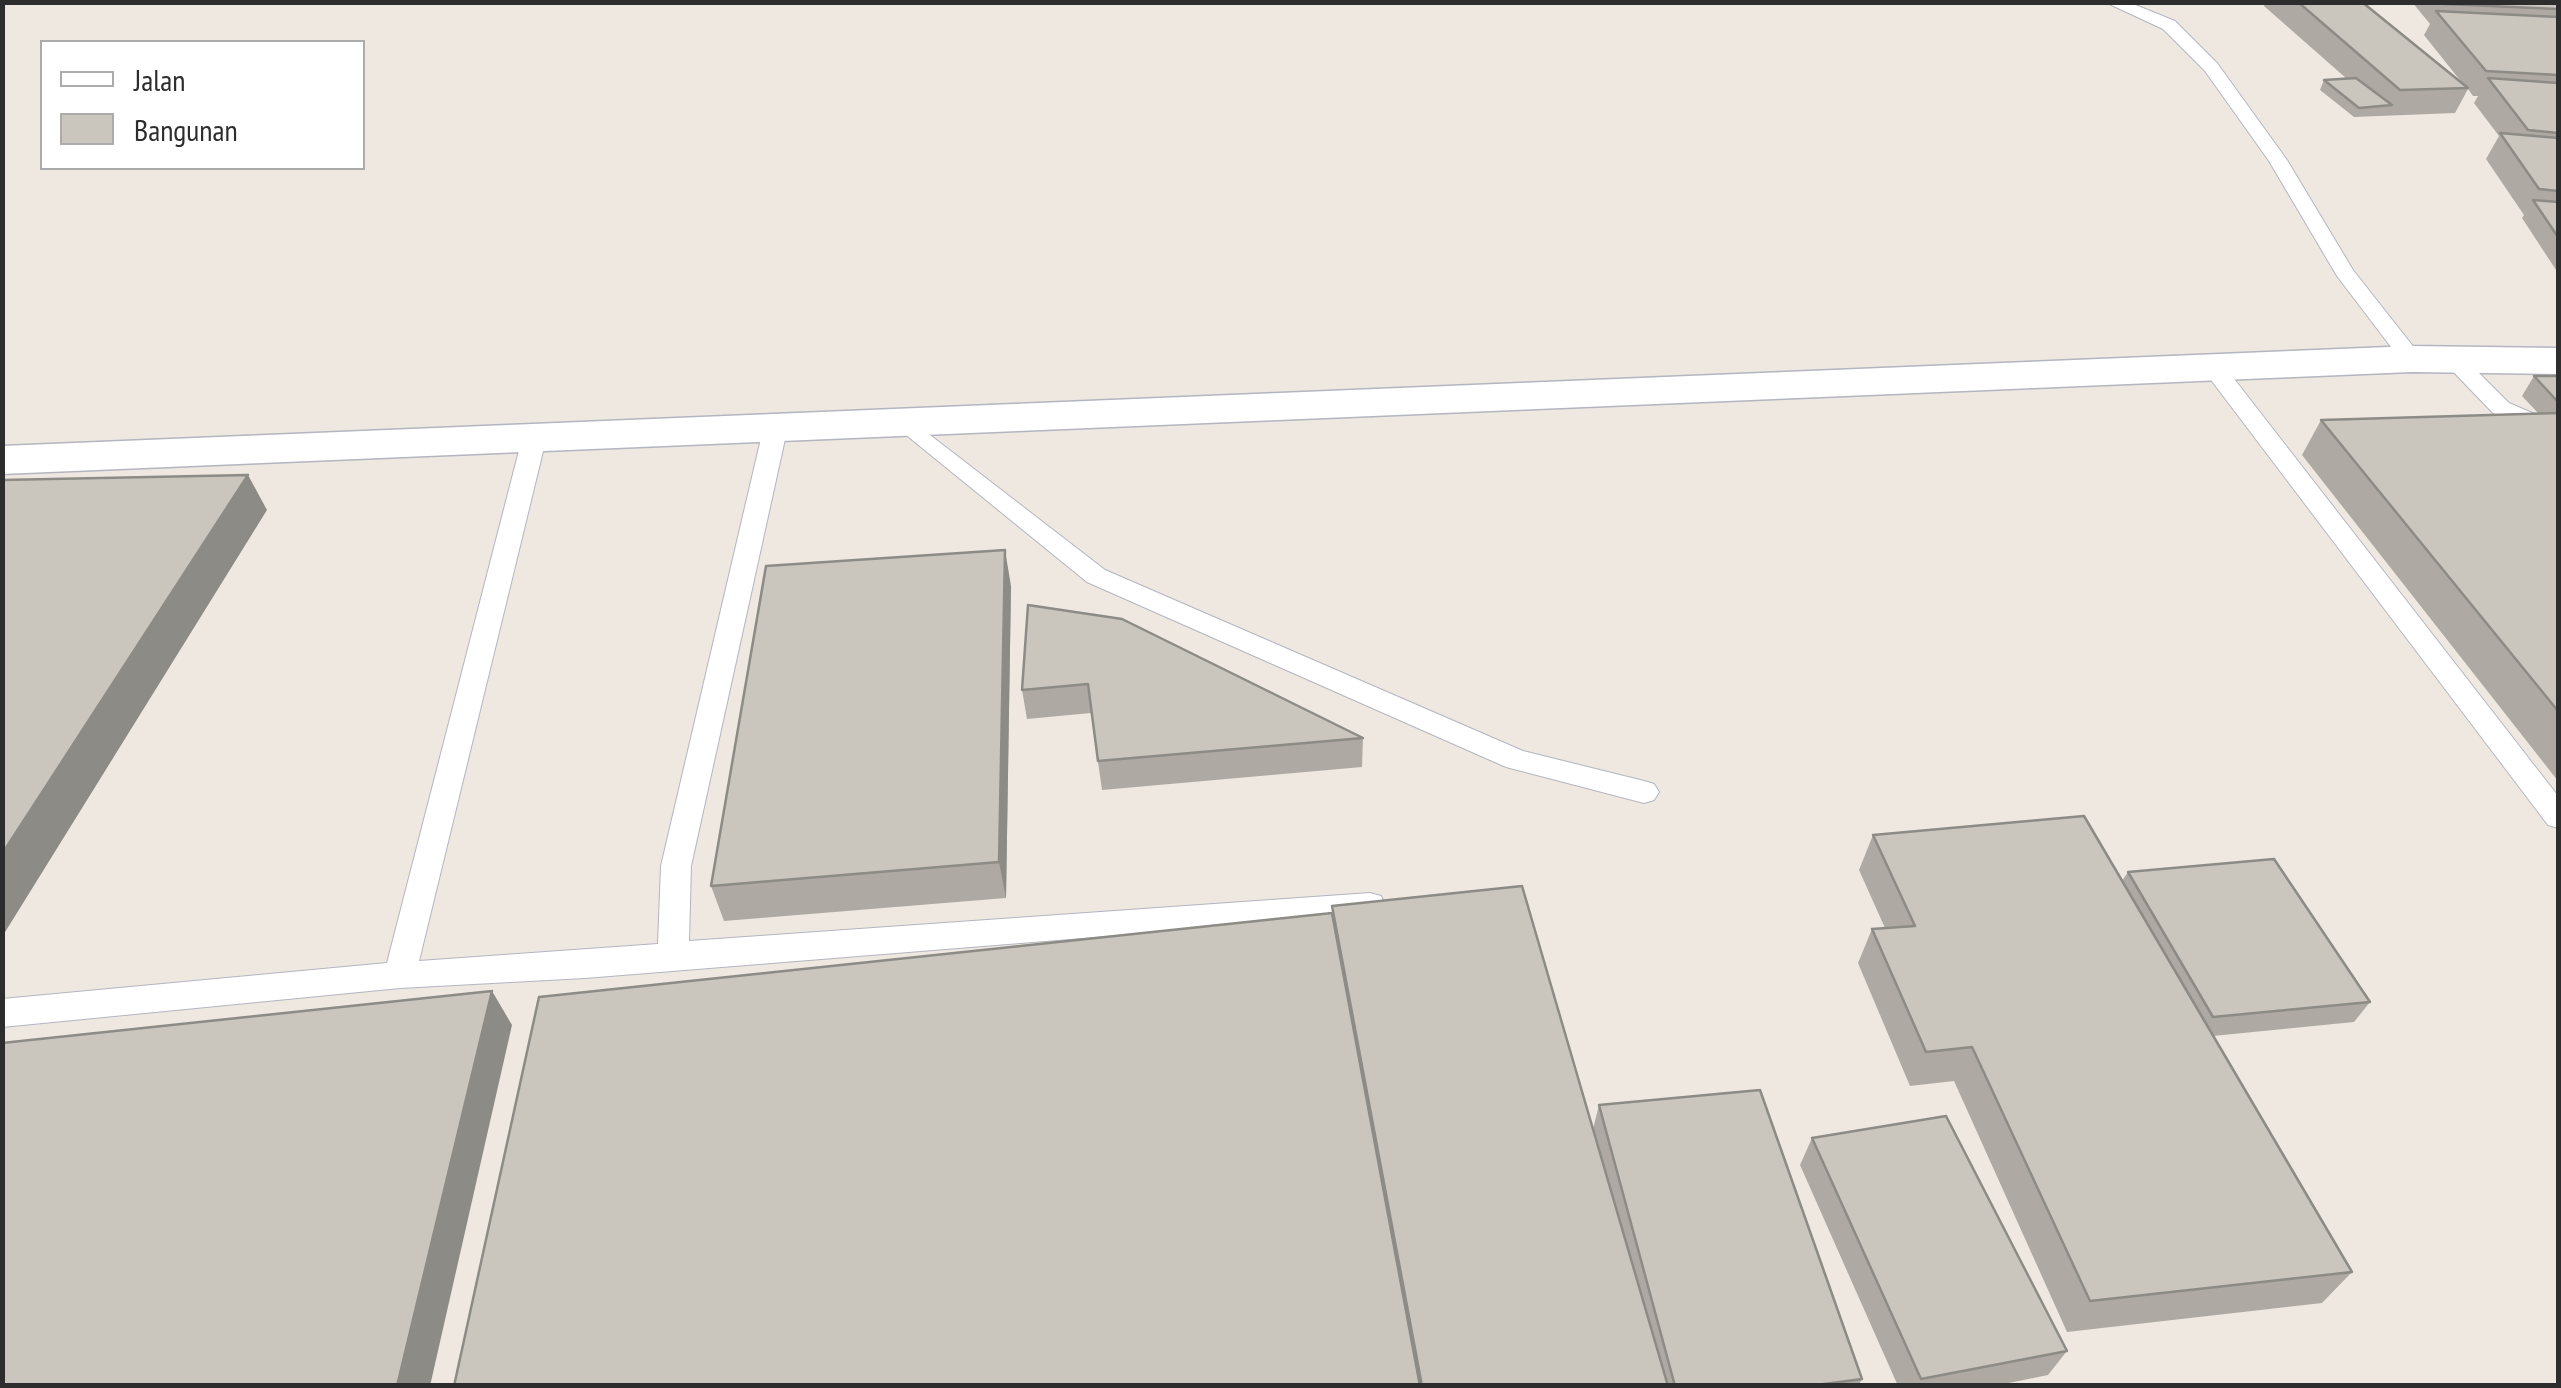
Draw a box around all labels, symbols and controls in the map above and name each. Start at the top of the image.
legend [40,40,365,170]
text: Jalan [134,60,185,99]
text: Bangunan [134,110,238,149]

